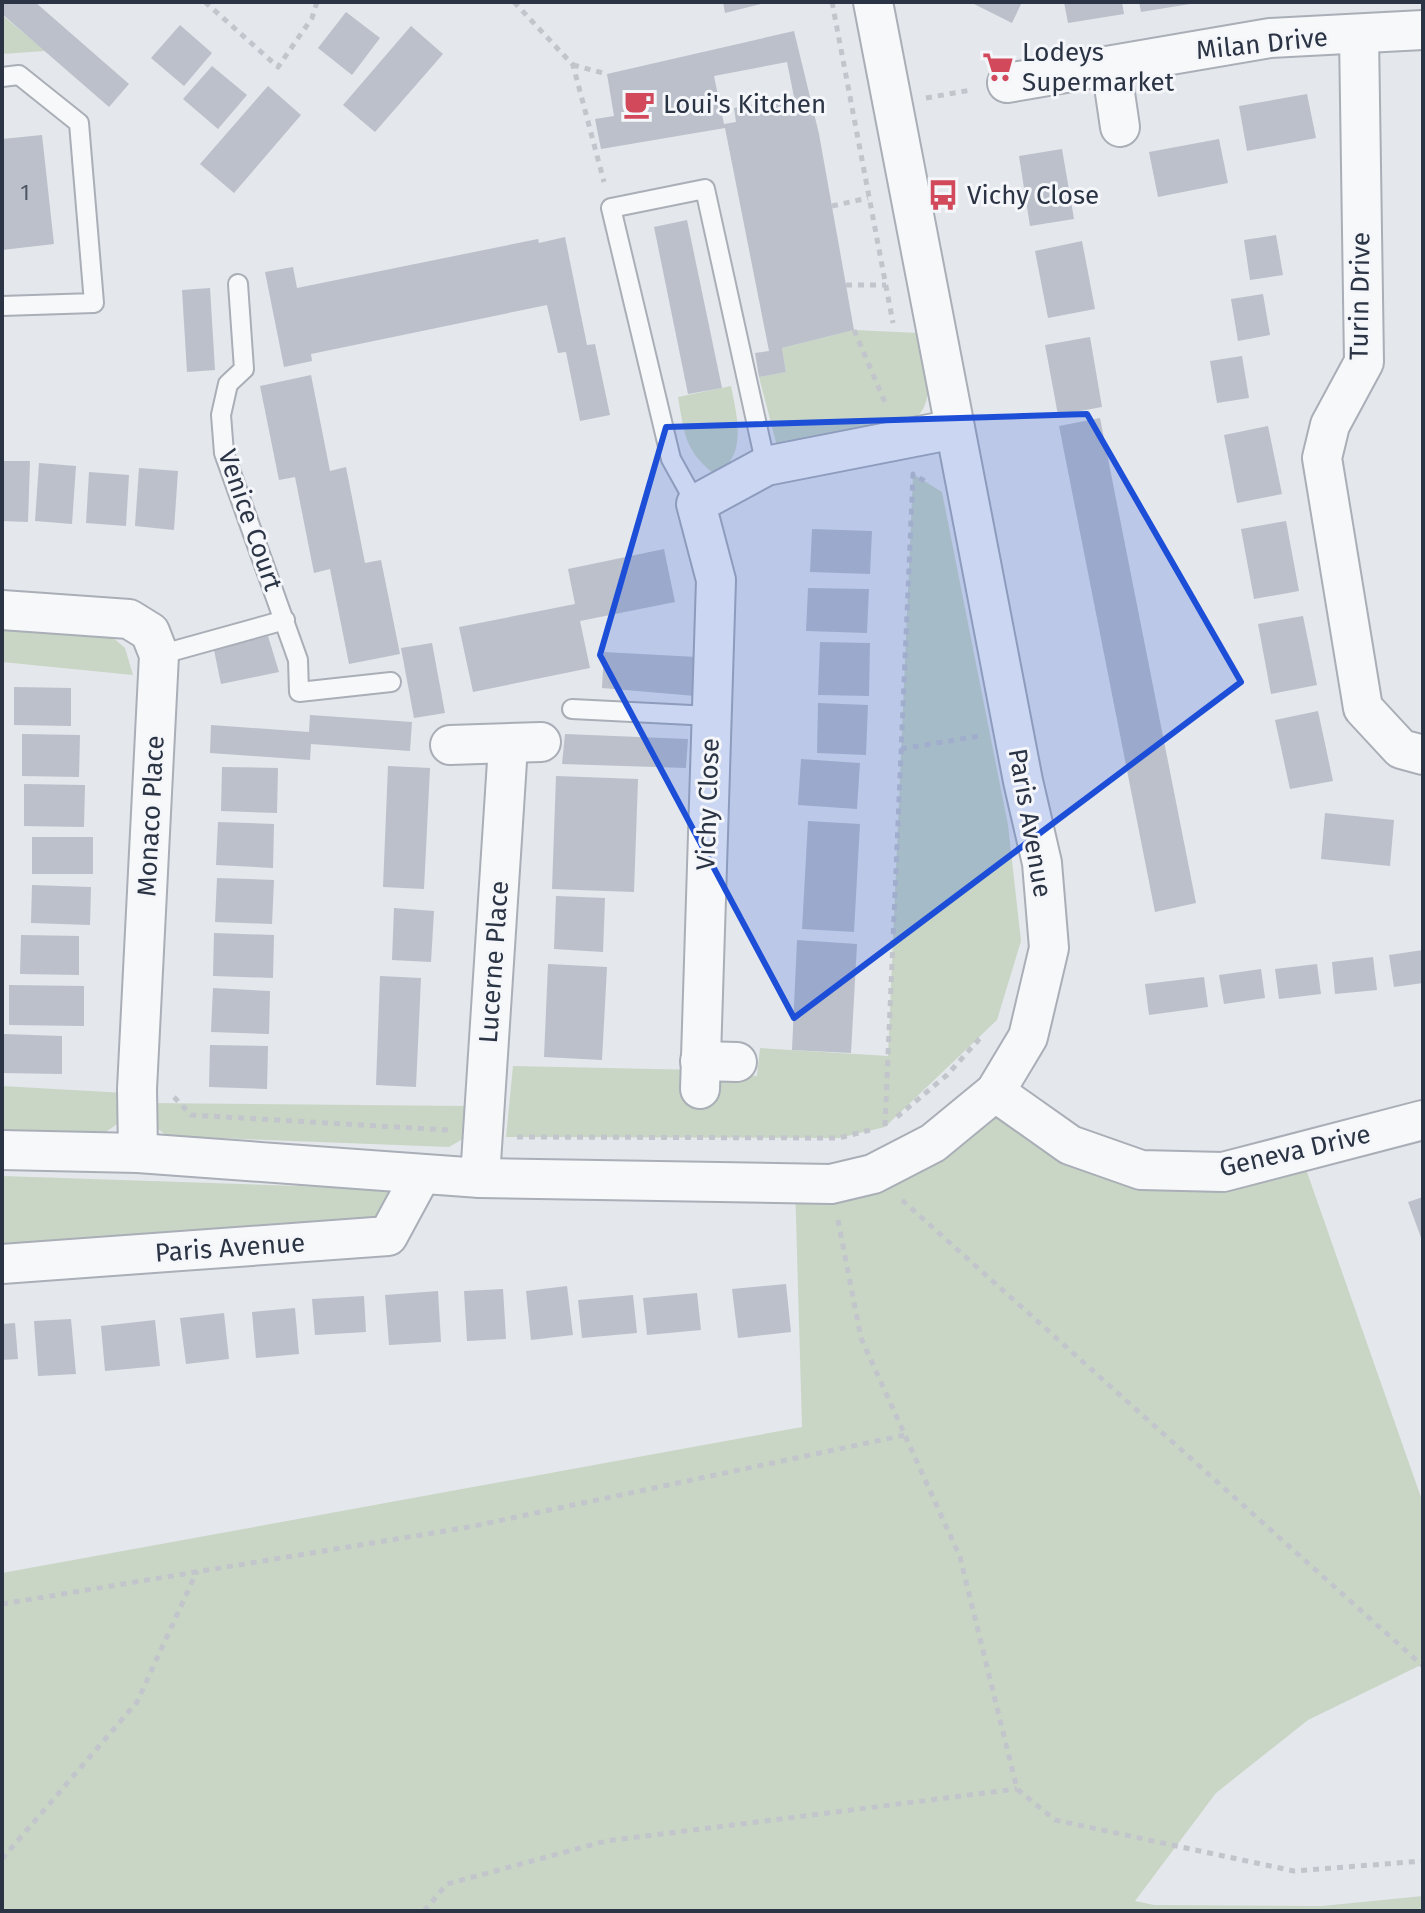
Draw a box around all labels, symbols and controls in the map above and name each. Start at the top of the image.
street label: Milan Drive [1195,22,1329,66]
place label: Lodeys Supermarket [1022,37,1175,98]
supermarket icon: Lodeys Supermarket [981,50,1015,84]
cafe icon: Loui's Kitchen [622,87,656,121]
place label: Loui's Kitchen [663,89,826,120]
bus stop icon: Vichy Close [926,178,960,212]
house number: 1 [20,179,30,206]
place label: Vichy Close [967,180,1099,211]
street label: Turin Drive [1343,232,1377,360]
street label: Venice Court [211,445,289,595]
street label: Monaco Place [131,735,171,897]
street label: Vichy Close [690,737,726,871]
street label: Paris Avenue [1002,746,1058,900]
street label: Lucerne Place [473,880,515,1044]
street label: Geneva Drive [1216,1119,1374,1183]
street label: Paris Avenue [154,1227,306,1269]

